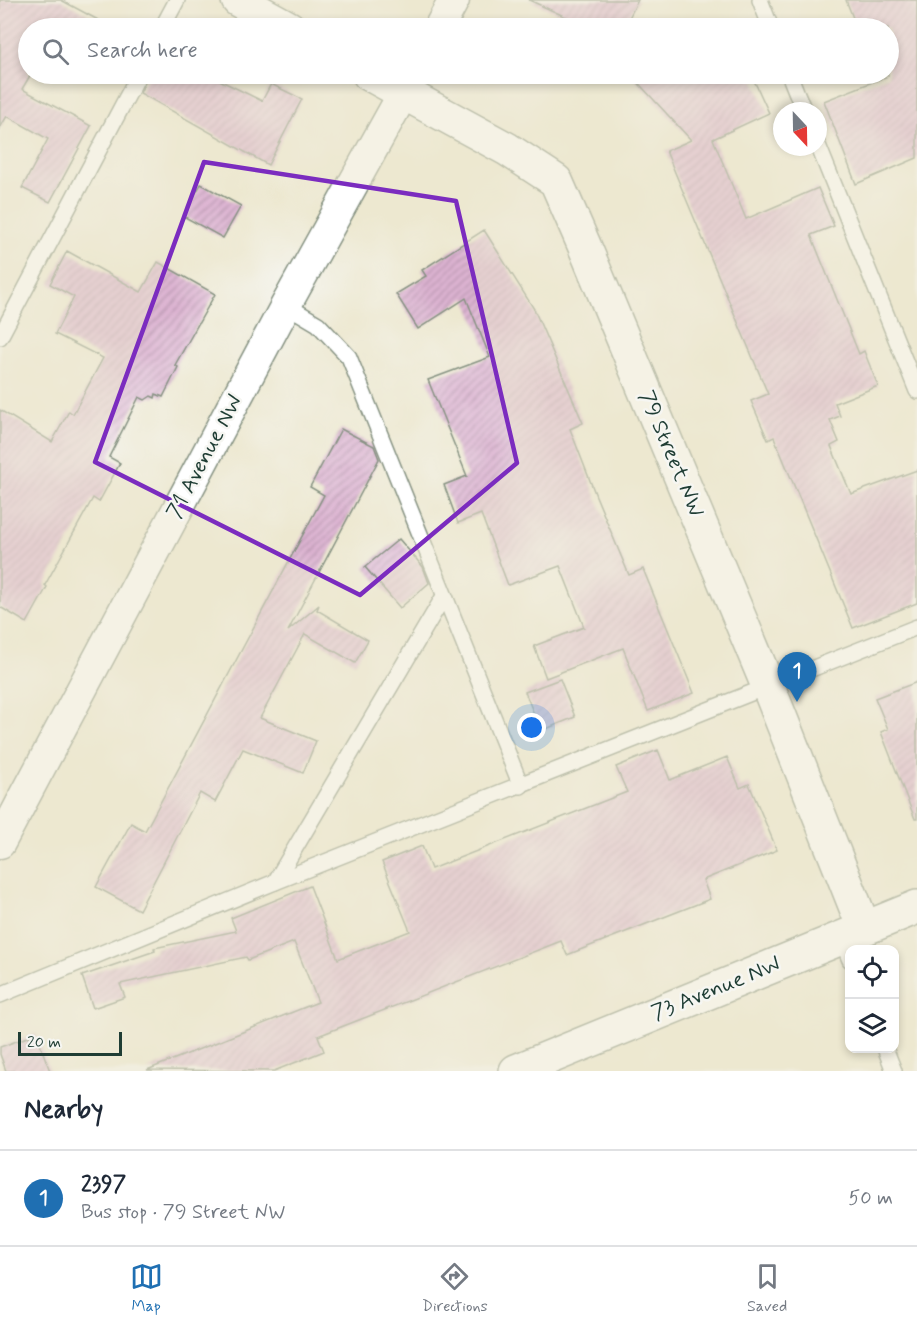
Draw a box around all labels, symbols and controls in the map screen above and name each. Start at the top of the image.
search box [18,18,899,84]
icon: search [39,35,72,68]
text: Search here [87,37,198,65]
north arrow [773,102,827,156]
street label: 79 Street NW [632,386,710,522]
street label: 71 Avenue NW [161,390,249,524]
pin: 1 [778,652,816,702]
your location [517,713,546,742]
map controls [845,945,899,1053]
button: locate [845,945,899,999]
street label: 73 Avenue NW [648,950,784,1028]
button: layers [845,999,899,1053]
scale bar [18,1029,122,1056]
text: 20 m [27,1032,61,1053]
text: Nearby [24,1093,103,1127]
text: 2397 [81,1171,126,1199]
text: 1 [39,1185,48,1212]
text: 50 m [848,1185,893,1212]
text: Bus stop · 79 Street NW [81,1199,285,1226]
tab: Map [130,1260,163,1317]
tab: Directions [422,1260,488,1317]
tab: Saved [747,1260,787,1317]

